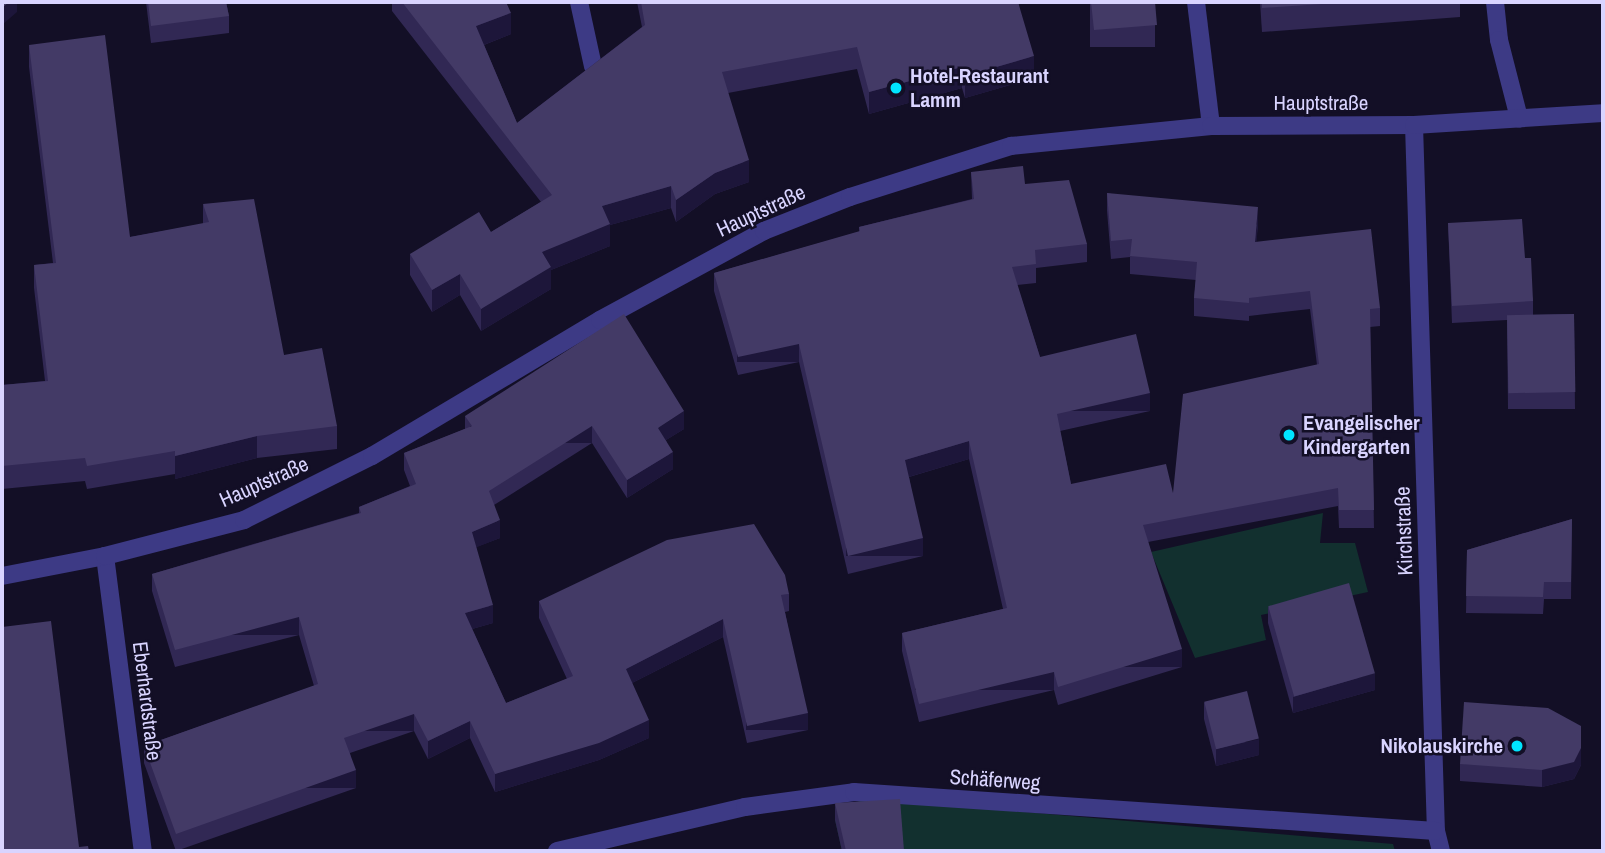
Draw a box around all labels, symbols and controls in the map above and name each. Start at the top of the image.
place label: Hotel-Restaurant Lamm [910,63,1049,113]
marker: Hotel-Restaurant Lamm [888,80,904,96]
street label: Hauptstraße [1274,90,1368,116]
street label: Hauptstraße [713,180,809,242]
place label: Evangelischer Kindergarten [1303,410,1420,460]
marker: Evangelischer Kindergarten [1281,427,1297,443]
street label: Hauptstraße [216,451,312,513]
street label: Kirchstraße [1390,486,1418,576]
street label: Eberhardstraße [127,640,167,762]
place label: Nikolauskirche [1380,733,1503,759]
marker: Nikolauskirche [1509,738,1525,754]
street label: Schäferweg [949,764,1041,796]

